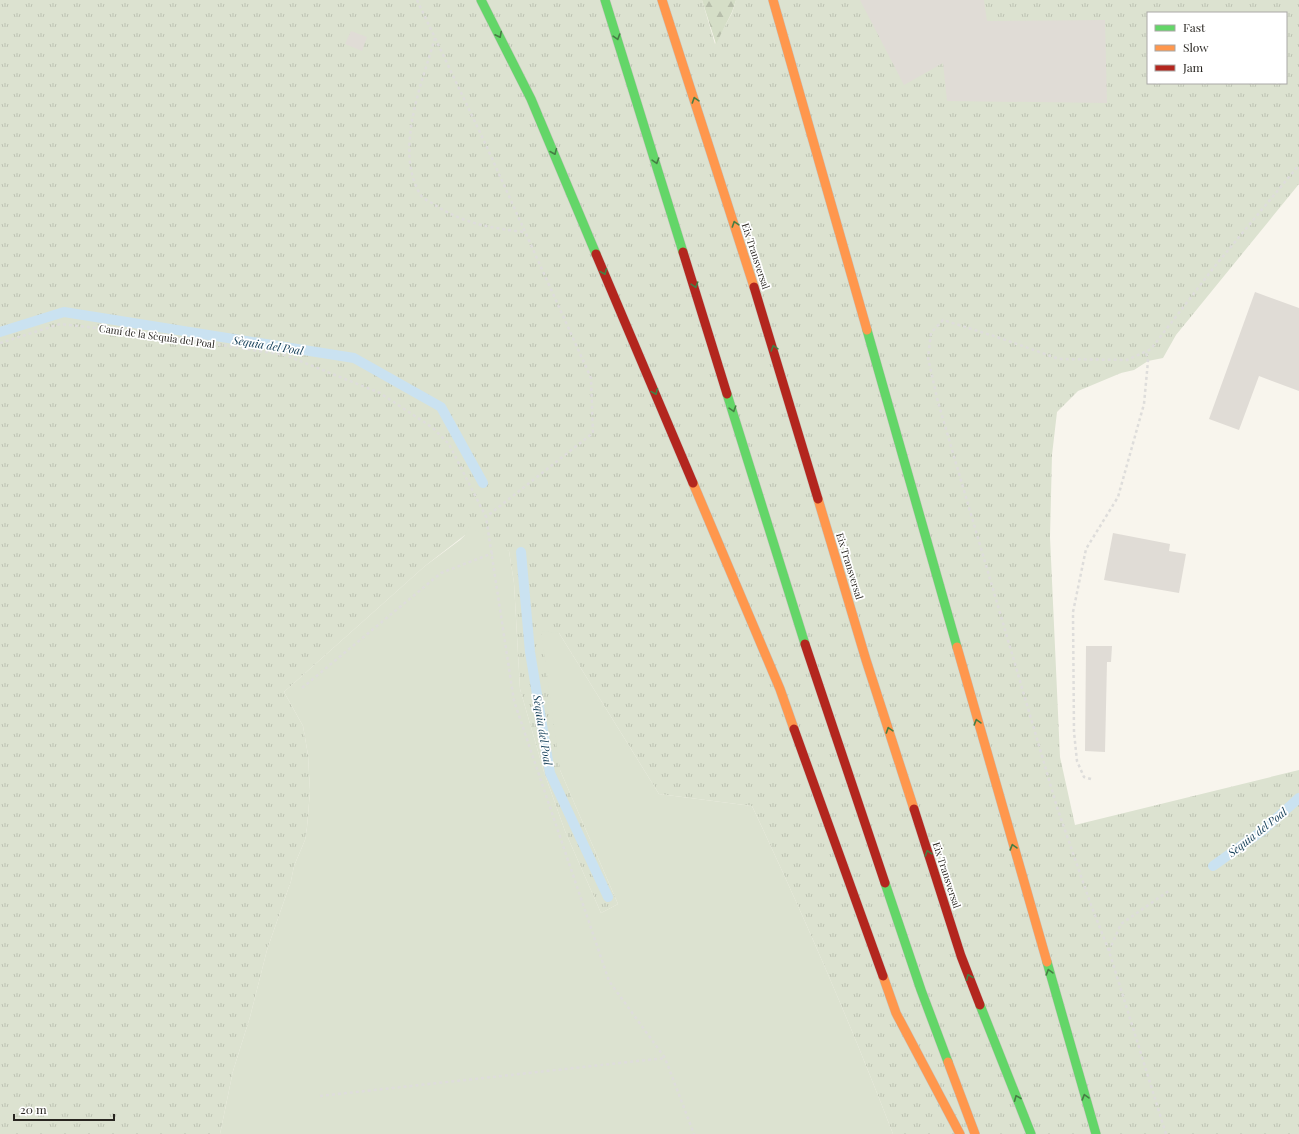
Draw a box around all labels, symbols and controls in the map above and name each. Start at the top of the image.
legend [1147,12,1287,84]
text: Fast [1183,19,1206,35]
one-way arrow [494,31,502,38]
one-way arrow [612,34,621,41]
text: Slow [1183,39,1209,55]
text: Jam [1182,59,1204,75]
one-way arrow [691,97,699,104]
one-way arrow [549,148,557,156]
one-way arrow [651,158,660,165]
one-way arrow [731,221,740,228]
street label: Eix Transversal [739,221,773,291]
one-way arrow [600,269,608,276]
one-way arrow [690,282,699,289]
street label: Camí de la Sèquia del Poal [98,321,216,351]
water label: Sèquia del Poal [231,332,305,358]
one-way arrow [770,345,779,352]
one-way arrow [650,388,658,395]
one-way arrow [728,406,737,413]
street label: Eix Transversal [833,531,867,601]
water label: Sèquia del Poal [530,693,556,767]
one-way arrow [973,718,982,725]
one-way arrow [885,726,894,733]
water label: Sèquia del Poal [1224,804,1290,860]
street label: Eix Transversal [930,840,964,910]
one-way arrow [1009,843,1018,850]
one-way arrow [925,850,933,857]
one-way arrow [1045,968,1054,975]
one-way arrow [966,973,974,980]
one-way arrow [1081,1093,1090,1100]
one-way arrow [1014,1094,1022,1101]
scale bar [14,1096,114,1122]
text: 20 m [20,1101,47,1117]

